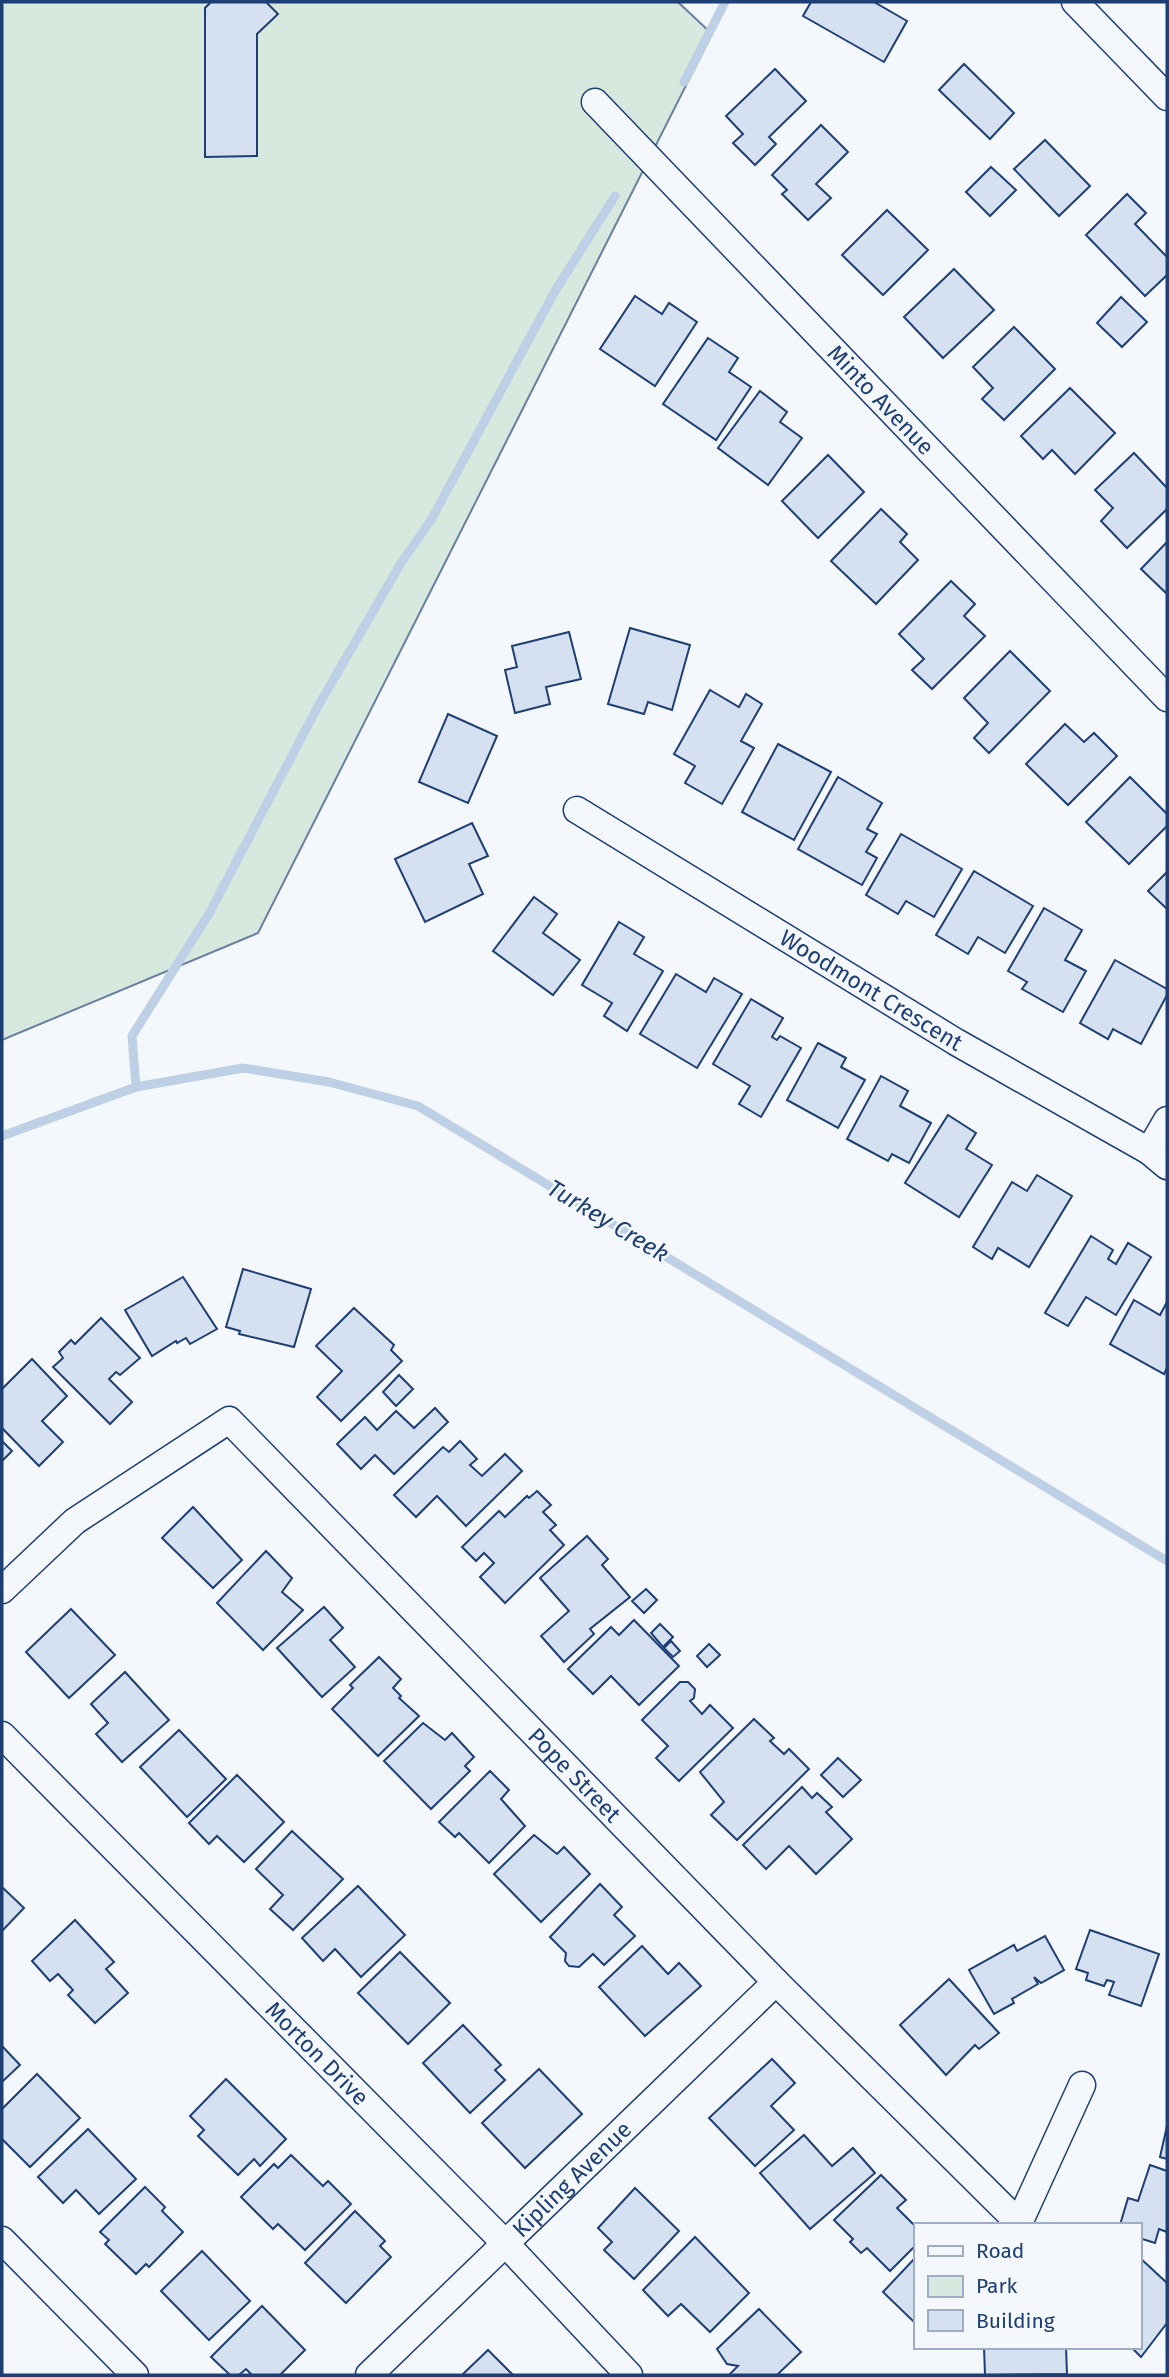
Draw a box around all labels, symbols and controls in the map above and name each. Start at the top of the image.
street label: Minto Avenue [822,339,940,461]
street label: Woodmont Crescent [775,924,968,1057]
water label: Turkey Creek [542,1174,674,1268]
street label: Pope Street [522,1722,627,1829]
street label: Morton Drive [260,1995,375,2111]
street label: Kipling Avenue [506,2115,637,2243]
legend [914,2223,1141,2349]
text: Road [976,2238,1024,2264]
text: Park [976,2273,1018,2299]
text: Building [976,2308,1055,2334]

